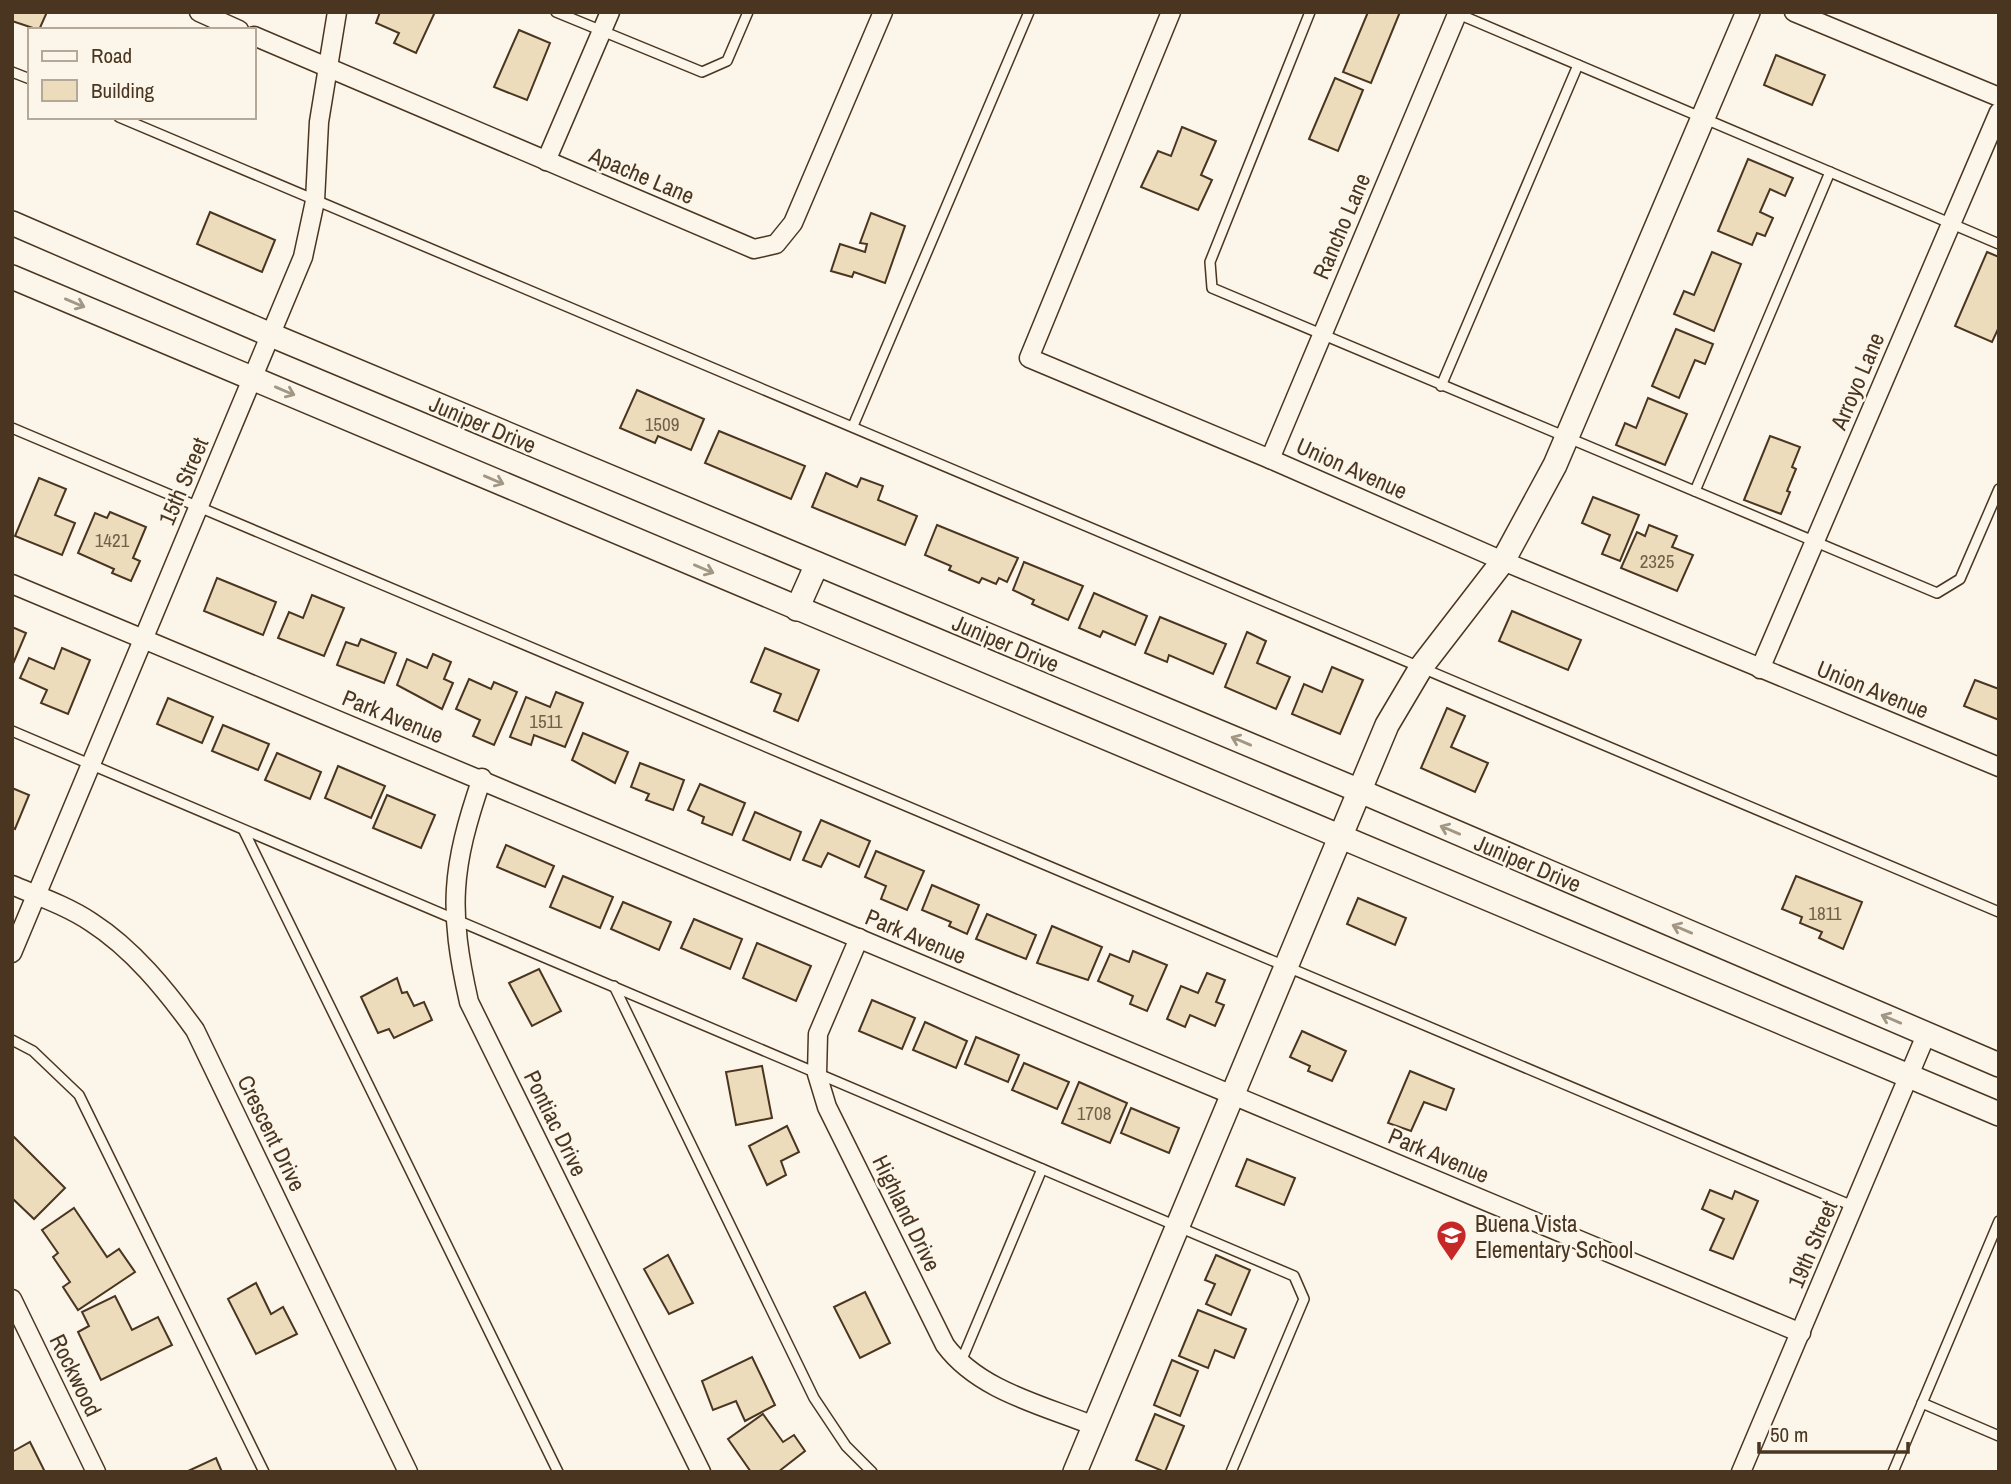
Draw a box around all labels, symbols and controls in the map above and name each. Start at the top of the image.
legend [28,28,256,119]
text: Road [91,41,132,70]
text: Building [91,76,155,105]
street label: Apache Lane [584,139,699,211]
street label: Rancho Lane [1305,168,1377,284]
one-way arrow [64,298,86,311]
street label: Arroyo Lane [1822,328,1891,435]
one-way arrow [274,385,295,398]
street label: Juniper Drive [425,388,541,460]
house number: 1509 [645,411,679,437]
street label: Union Avenue [1292,430,1412,506]
street label: 15th Street [151,432,215,530]
one-way arrow [483,474,505,487]
house number: 1421 [95,527,130,553]
house number: 2325 [1640,548,1675,574]
one-way arrow [692,563,714,576]
street label: Juniper Drive [948,607,1064,679]
street label: Union Avenue [1812,652,1934,726]
street label: Park Avenue [338,682,448,750]
house number: 1511 [529,708,563,734]
one-way arrow [1231,734,1252,747]
one-way arrow [1440,822,1462,835]
street label: Juniper Drive [1470,827,1586,899]
house number: 1811 [1808,900,1842,926]
street label: Park Avenue [861,901,971,971]
one-way arrow [1672,922,1693,935]
one-way arrow [1880,1012,1902,1025]
street label: Pontiac Drive [517,1065,595,1181]
street label: Crescent Drive [231,1070,313,1196]
house number: 1708 [1077,1100,1111,1126]
street label: Park Avenue [1384,1120,1494,1190]
street label: Highland Drive [865,1150,949,1276]
street label: 19th Street [1780,1195,1844,1293]
place label: Buena Vista Elementary School [1475,1208,1633,1265]
school or university icon: Buena Vista Elementary School [1435,1219,1469,1263]
street label: Rockwood [43,1329,109,1421]
scale bar [1759,1410,1908,1454]
text: 50 m [1770,1420,1808,1449]

